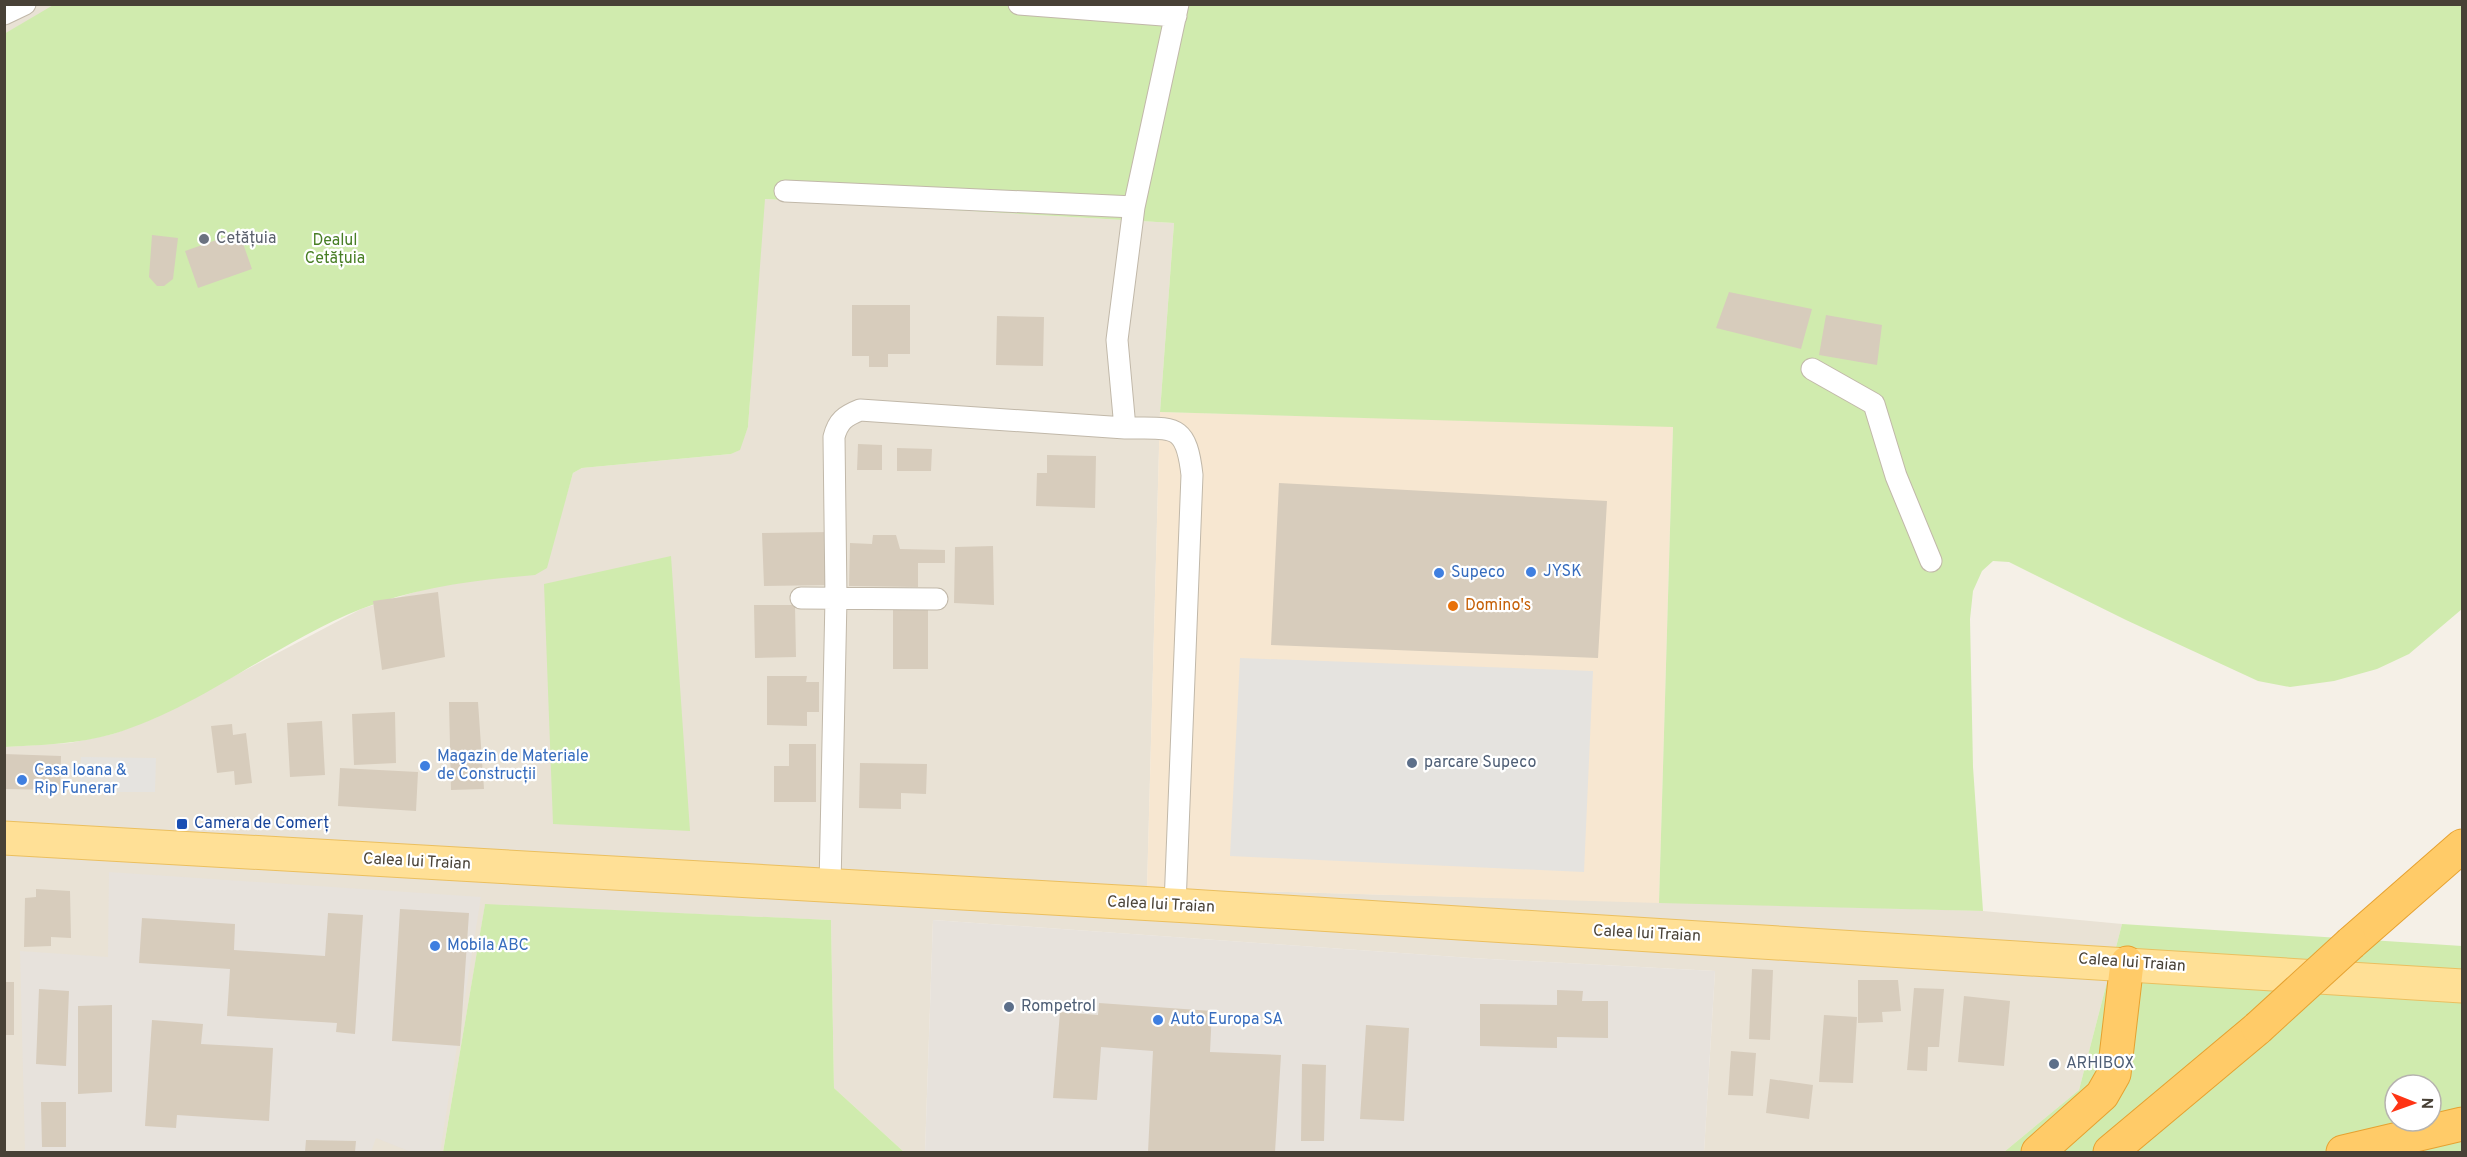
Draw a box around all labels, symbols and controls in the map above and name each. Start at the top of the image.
place label: Cetățuia [216,229,276,249]
park label: Dealul Cetățuia [305,231,365,269]
marker: Cetățuia [197,232,211,246]
place label: JYSK [1543,562,1582,582]
place label: Supeco [1451,563,1505,583]
marker: JYSK [1524,565,1538,579]
marker: Supeco [1432,566,1446,580]
place label: Domino's [1465,596,1531,616]
marker: Domino's [1446,599,1460,613]
place label: Magazin de Materiale de Construcții [437,747,589,785]
place label: parcare Supeco [1424,753,1536,773]
marker: parcare Supeco [1405,756,1419,770]
marker: Magazin de Materiale de Construcții [418,759,432,773]
place label: Casa Ioana & Rip Funerar [34,761,127,799]
marker: Casa Ioana & Rip Funerar [15,773,29,787]
place label: Camera de Comerț [194,814,329,834]
marker: Camera de Comerț [175,817,189,831]
street label: Calea lui Traian [363,849,471,875]
street label: Calea lui Traian [1107,892,1215,918]
street label: Calea lui Traian [1593,921,1701,947]
place label: Mobila ABC [447,936,529,956]
marker: Mobila ABC [428,939,442,953]
street label: Calea lui Traian [2077,949,2187,977]
place label: Rompetrol [1021,997,1096,1017]
marker: Rompetrol [1002,1000,1016,1014]
place label: Auto Europa SA [1170,1010,1283,1030]
marker: Auto Europa SA [1151,1013,1165,1027]
place label: ARHIBOX [2066,1054,2134,1074]
marker: ARHIBOX [2047,1057,2061,1071]
north arrow [2383,1073,2443,1133]
text: N [2416,1097,2436,1109]

